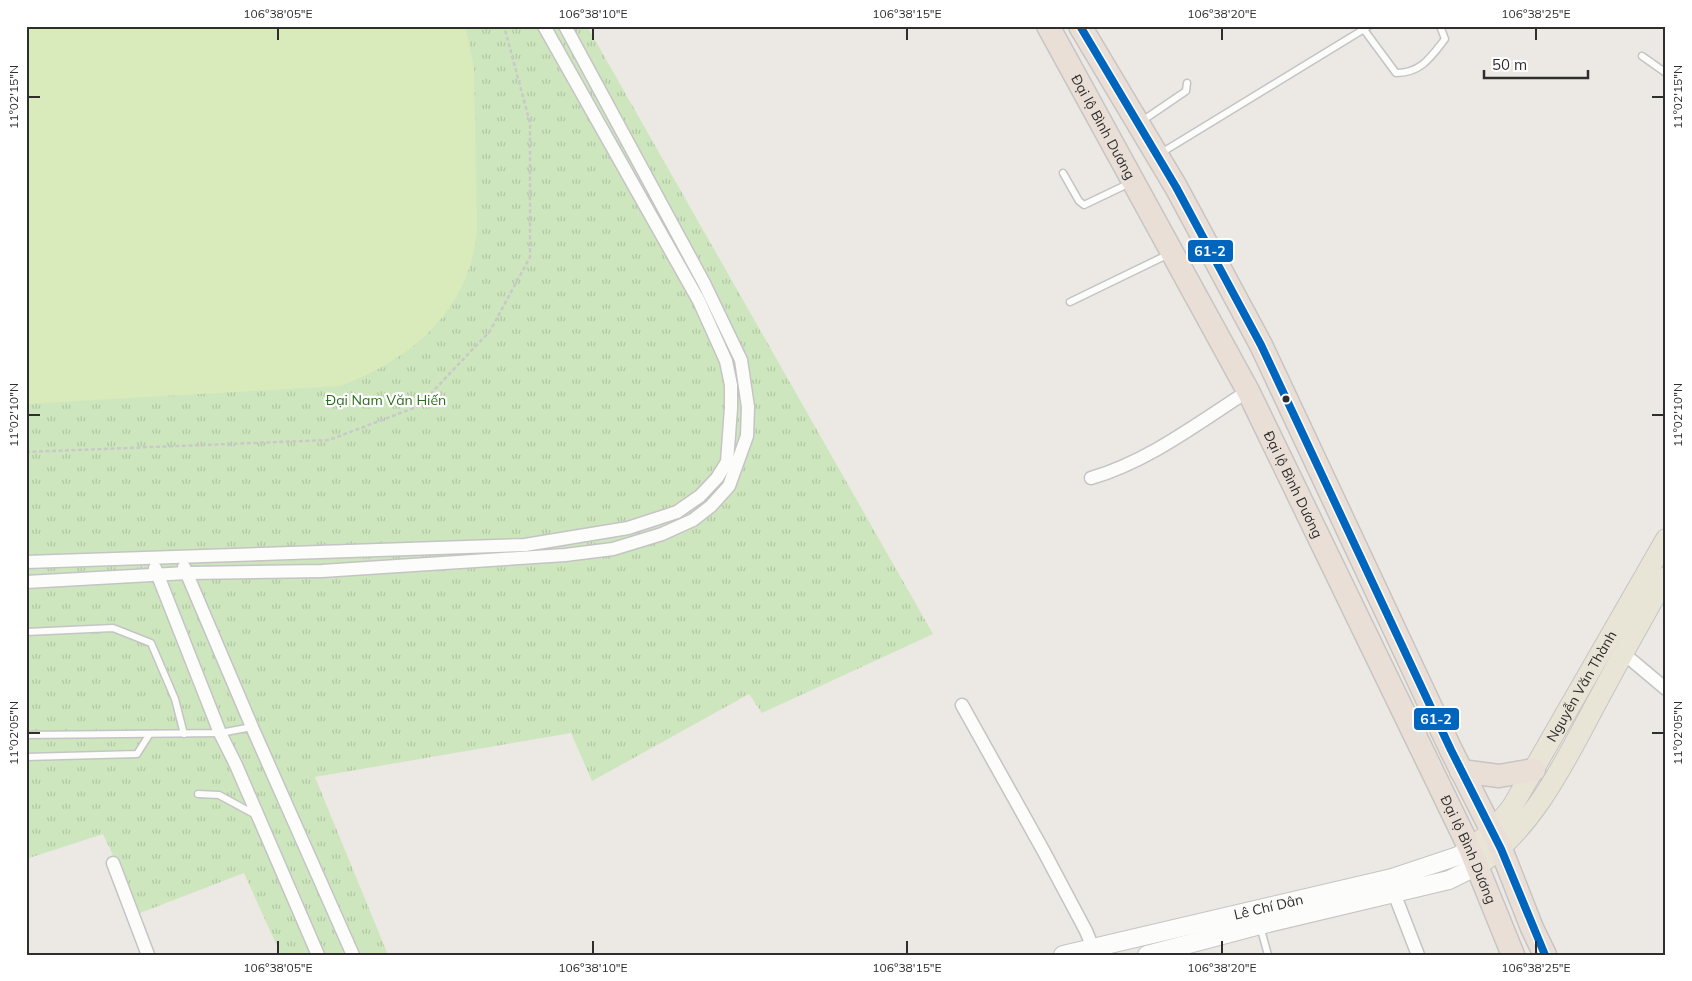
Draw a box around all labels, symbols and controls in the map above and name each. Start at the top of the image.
text: 106°38'05"E [243,6,313,21]
text: 106°38'10"E [558,6,628,21]
text: 106°38'15"E [872,6,942,21]
text: 106°38'20"E [1187,6,1257,21]
text: 106°38'25"E [1501,6,1571,21]
scale bar [1484,48,1588,80]
text: 50 m [1492,55,1527,74]
text: 11°02'15"N [6,65,21,129]
text: 11°02'15"N [1670,65,1685,129]
street label: Đại lộ Bình Dương [1067,71,1139,183]
line badge: 61-2 [1187,239,1234,263]
text: 61-2 [1194,242,1226,260]
text: 11°02'10"N [6,383,21,447]
text: 11°02'10"N [1670,383,1685,447]
park label: Đại Nam Văn Hiến [326,391,446,409]
unlabelled marker [1281,394,1291,404]
street label: Đại lộ Bình Dương [1260,428,1327,541]
street label: Nguyễn Văn Thành [1542,627,1620,745]
text: 11°02'05"N [6,701,21,765]
text: 11°02'05"N [1670,701,1685,765]
line badge: 61-2 [1413,707,1460,731]
text: 61-2 [1420,710,1452,728]
street label: Đại lộ Bình Dương [1436,792,1500,906]
street label: Lê Chí Dân [1232,890,1305,924]
text: 106°38'05"E [243,960,313,975]
text: 106°38'10"E [558,960,628,975]
text: 106°38'15"E [872,960,942,975]
text: 106°38'20"E [1187,960,1257,975]
text: 106°38'25"E [1501,960,1571,975]

